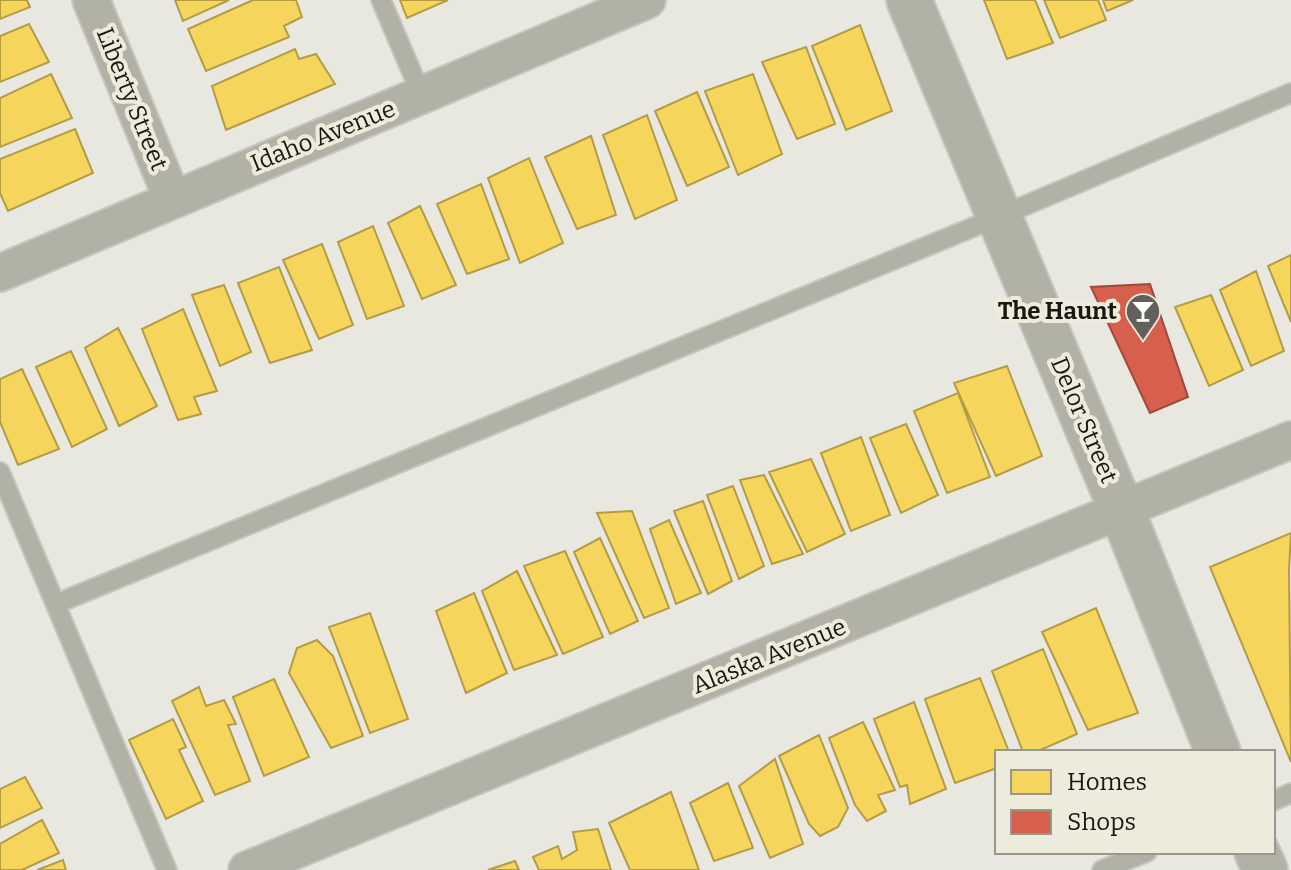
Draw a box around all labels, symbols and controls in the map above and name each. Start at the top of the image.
street label: Liberty Street [91,24,173,175]
street label: Idaho Avenue [247,94,399,178]
bar icon: The Haunt [1124,292,1162,342]
place label: The Haunt [998,297,1118,325]
street label: Delor Street [1045,353,1123,487]
street label: Alaska Avenue [688,612,850,700]
legend [995,750,1275,854]
text: Homes [1067,768,1147,796]
text: Shops [1067,808,1136,836]

